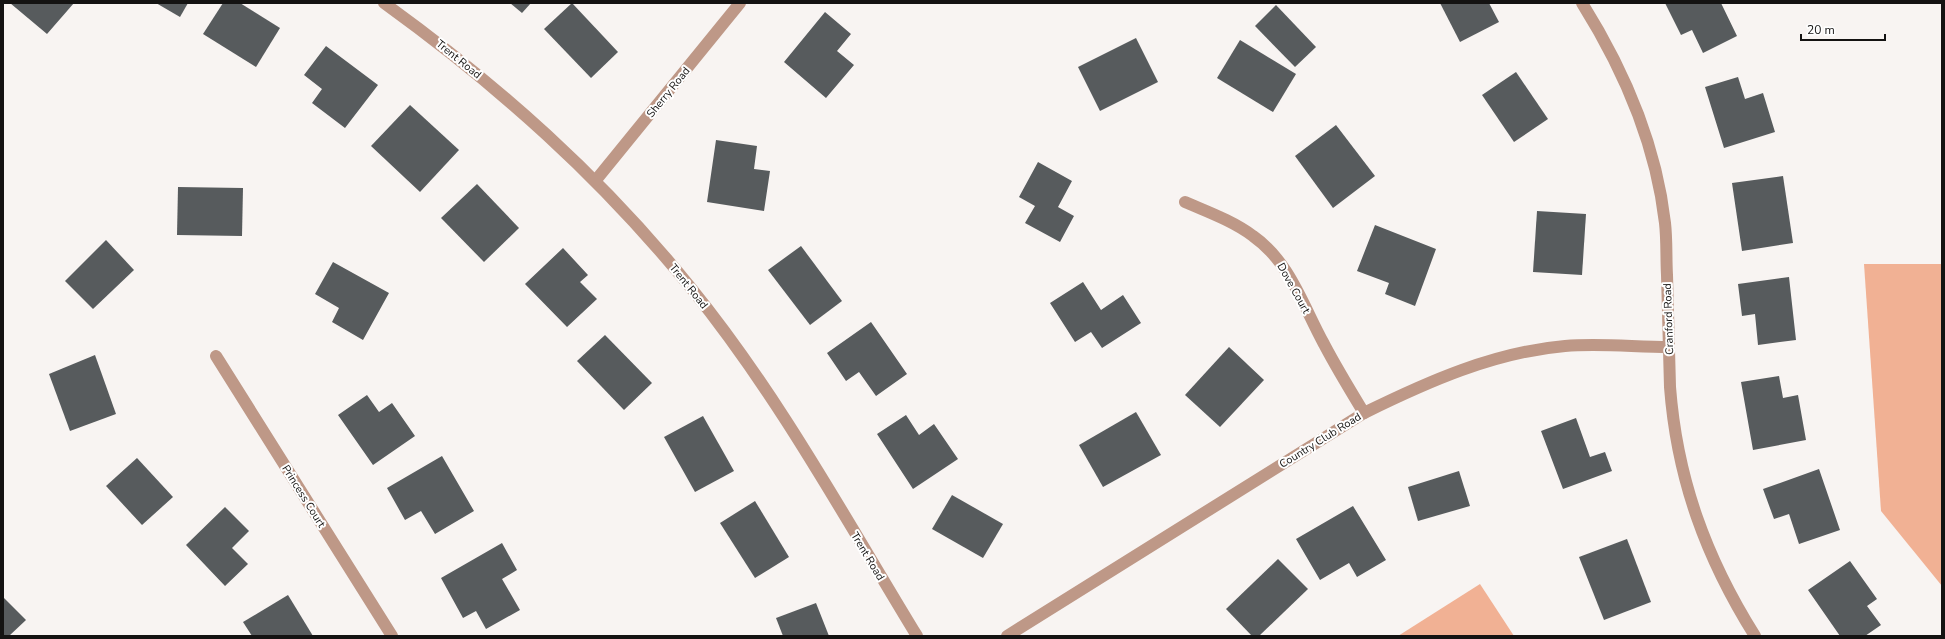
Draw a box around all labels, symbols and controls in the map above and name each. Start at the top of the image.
scale bar [1801,16,1885,42]
text: 20 m [1807,22,1835,38]
street label: Trent Road [433,37,484,82]
street label: Sherry Road [643,64,693,121]
street label: Dove Court [1273,260,1314,316]
street label: Trent Road [666,261,711,312]
street label: Cranford Road [1660,283,1677,355]
street label: Country Club Road [1277,409,1364,472]
street label: Princess Court [278,462,329,531]
street label: Trent Road [847,529,888,583]

